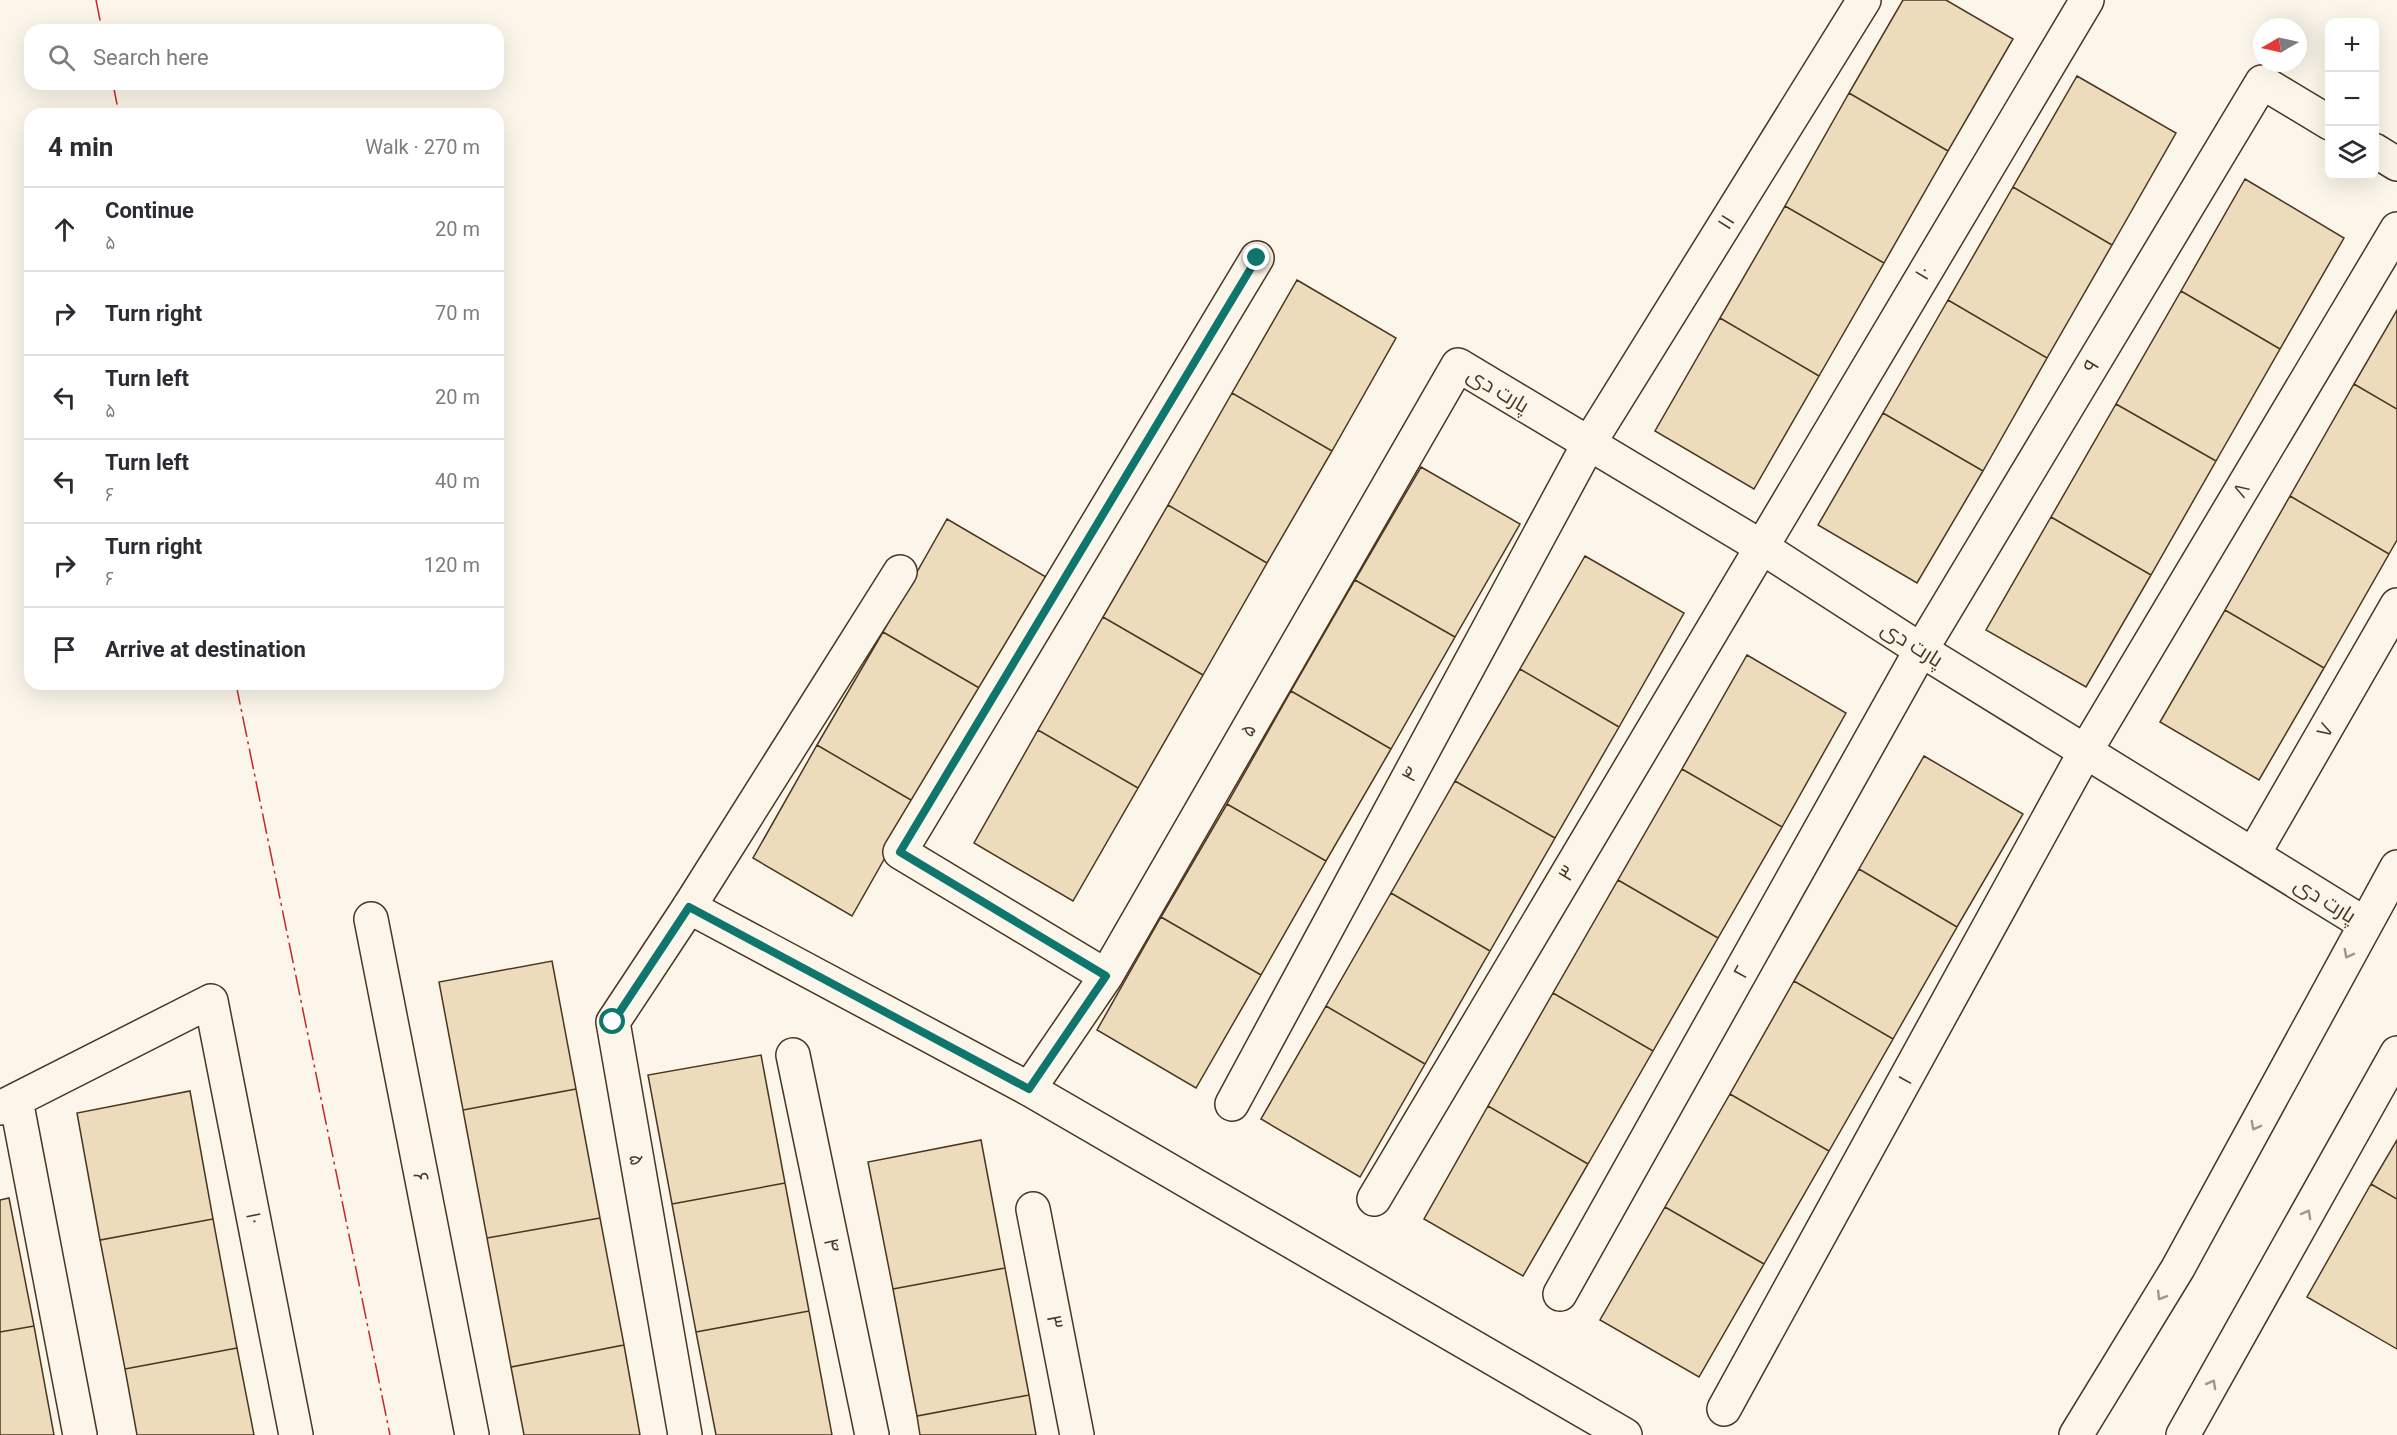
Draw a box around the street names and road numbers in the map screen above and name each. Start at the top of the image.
street label: ۱۱ [1712,210,1740,234]
street label: ۱۰ [1910,262,1936,284]
street label: ۹ [2078,355,2104,377]
street label: پارت دی [1462,362,1534,420]
street label: ۸ [2227,478,2255,502]
street label: پارت دی [1876,616,1948,674]
street label: ۷ [2311,718,2339,742]
street label: ۵ [1235,719,1261,741]
street label: ۴ [1396,762,1424,786]
street label: ۳ [1553,861,1581,885]
street label: پارت دی [2289,872,2361,930]
street label: ۲ [1728,961,1754,983]
street label: ۱ [1893,1071,1917,1089]
street label: ۵ [624,1152,650,1168]
street label: ۶ [408,1170,434,1184]
street label: ۱۰ [241,1210,267,1226]
street label: ۴ [819,1236,845,1254]
street label: ۳ [1042,1313,1068,1331]

